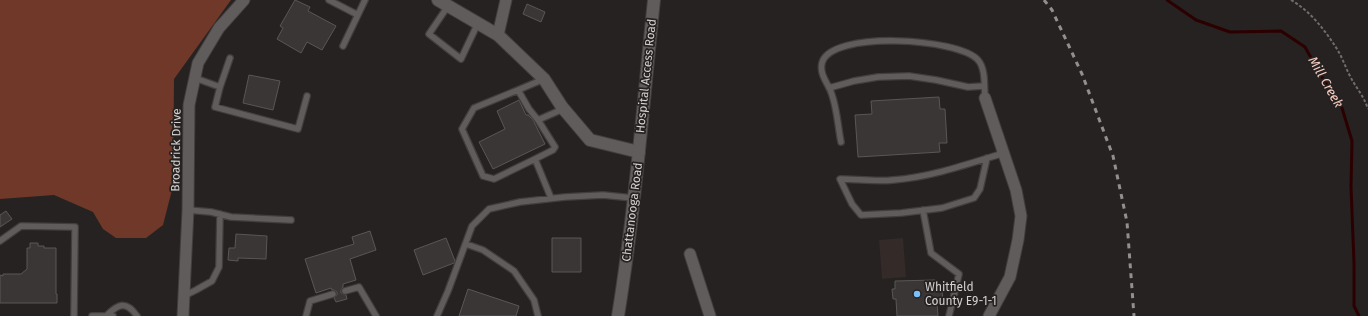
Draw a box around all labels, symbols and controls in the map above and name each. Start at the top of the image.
street label: Hospital Access Road [633,18,659,134]
water label: Mill Creek [1305,54,1347,110]
street label: Broadrick Drive [168,108,184,192]
street label: Chattanooga Road [619,162,645,262]
place label: Whitfield County E9-1-1 [925,280,997,308]
marker: Whitfield County E9-1-1 [912,289,922,299]

